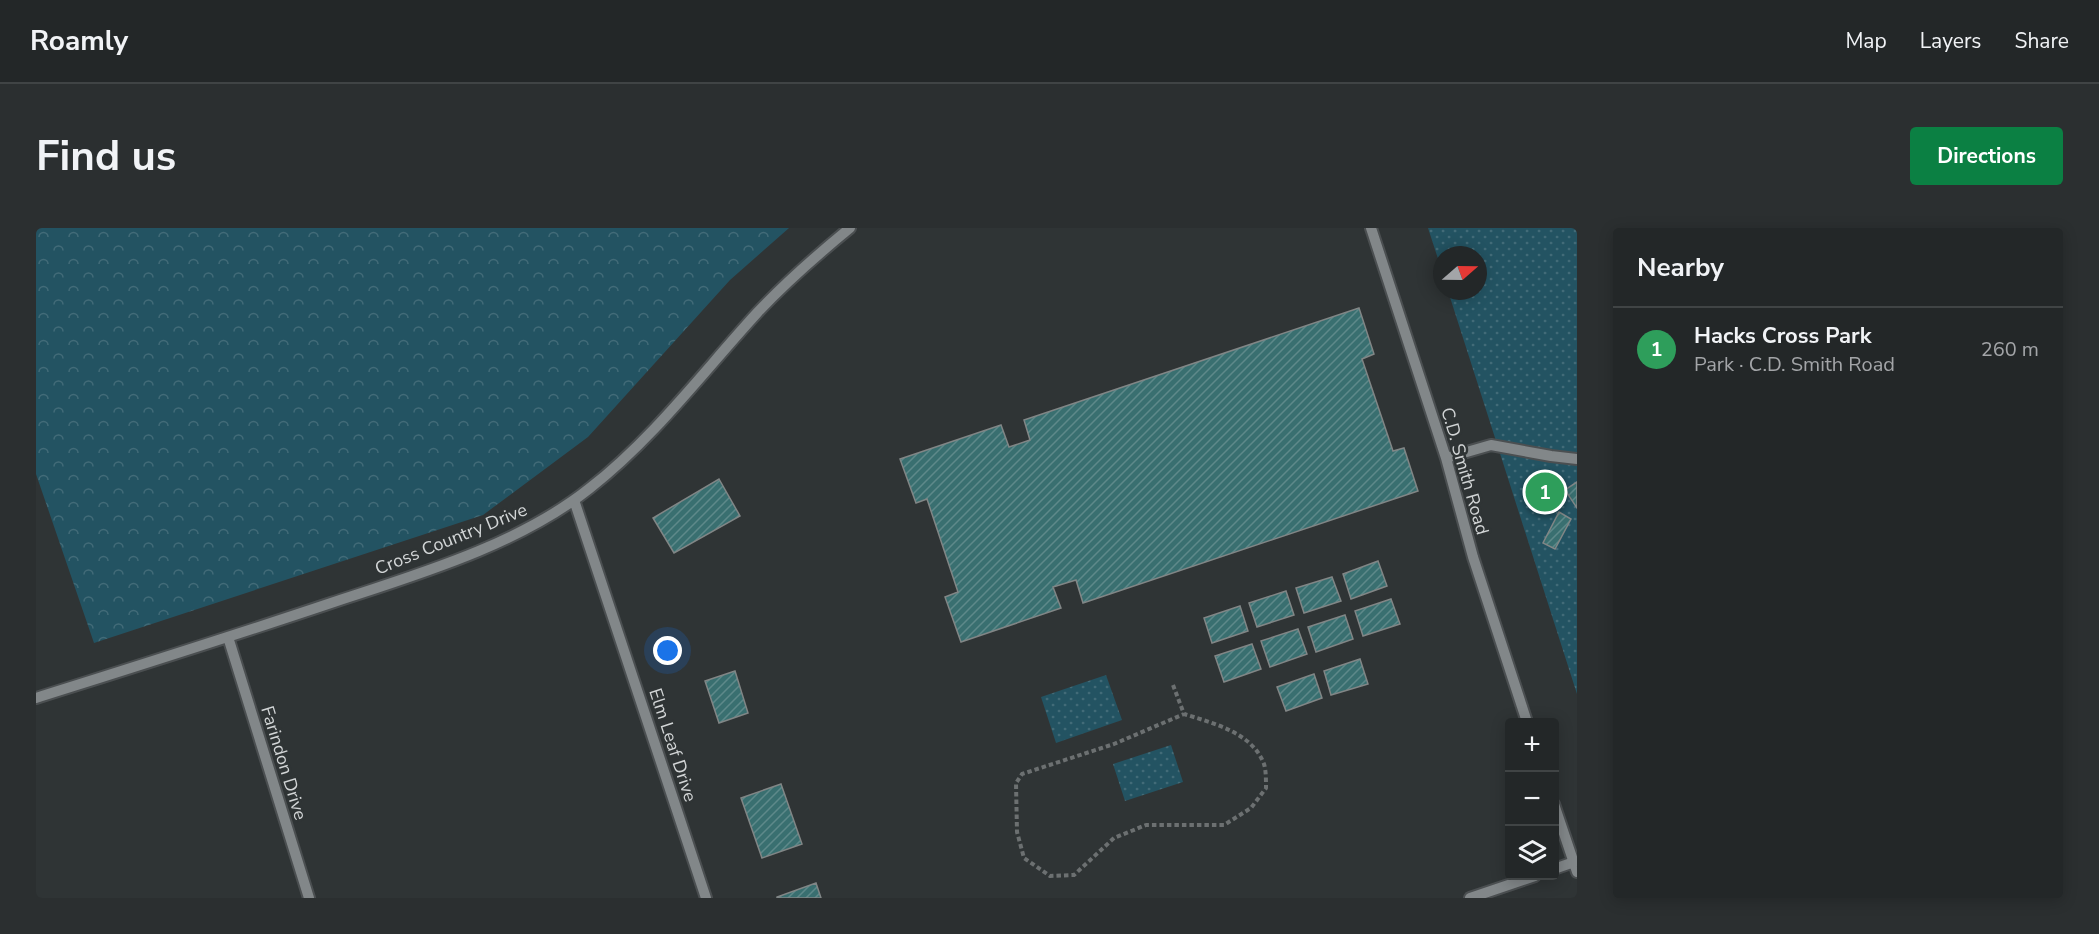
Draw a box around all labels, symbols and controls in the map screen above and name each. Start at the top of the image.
text: Roamly [30,22,128,60]
text: Map [1845,27,1887,55]
text: Layers [1920,27,1981,55]
text: Share [2014,27,2069,55]
button: Directions [1910,127,2063,185]
text: Find us [36,128,176,185]
north arrow [1433,246,1487,300]
text: Nearby [1637,250,1724,285]
text: Hacks Cross Park [1694,321,1871,351]
text: 1 [1651,336,1663,363]
text: 260 m [1981,336,2039,363]
text: Park · C.D. Smith Road [1694,351,1895,378]
street label: C.D. Smith Road [1435,404,1495,538]
pin: 1 [1526,470,1564,514]
street label: Cross Country Drive [371,498,531,580]
your location [653,636,682,665]
street label: Elm Leaf Drive [643,685,703,805]
street label: Farindon Drive [255,703,313,823]
map controls [1505,718,1559,880]
button: + [1505,718,1559,772]
button: − [1505,772,1559,826]
button: layers [1505,826,1559,880]

